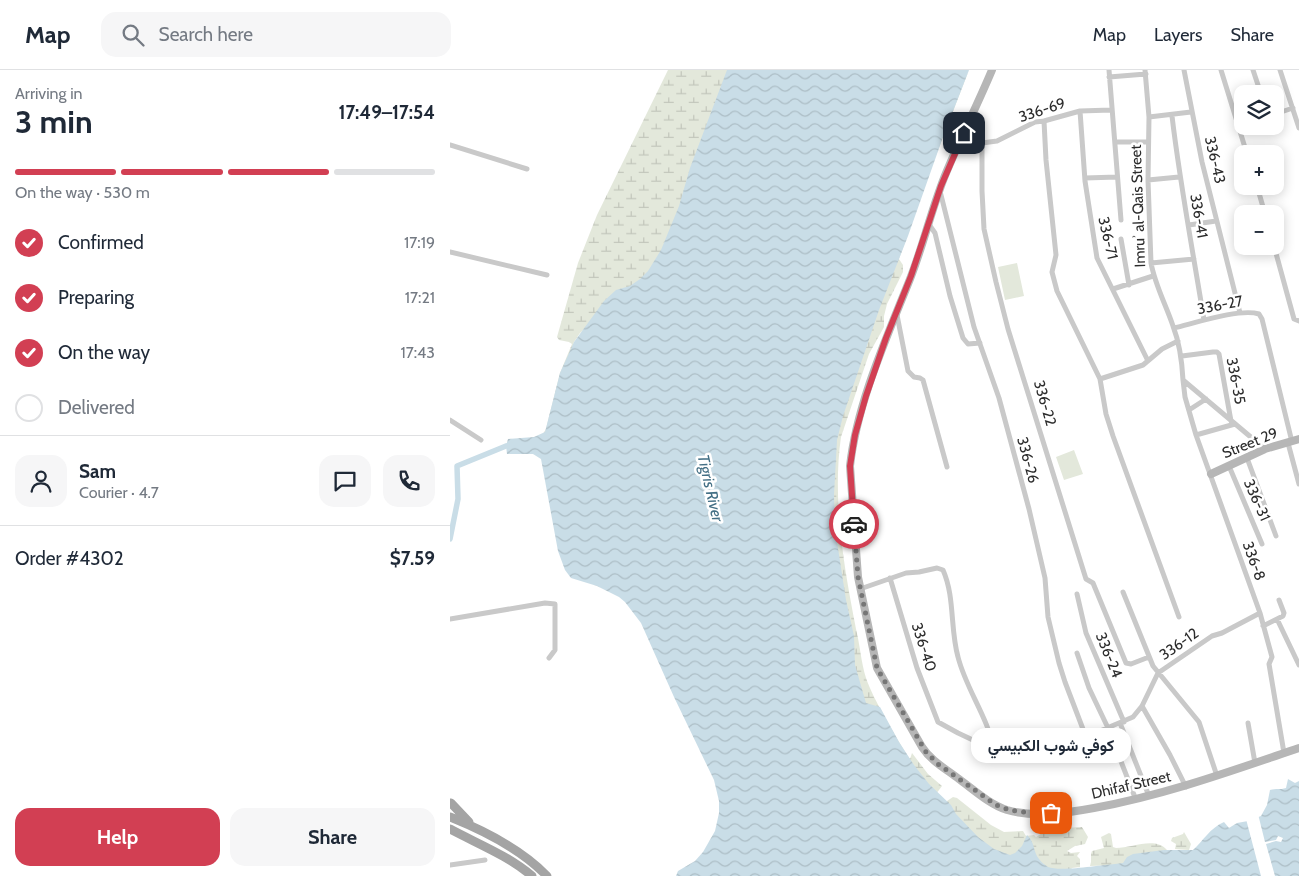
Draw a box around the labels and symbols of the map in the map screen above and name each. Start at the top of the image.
street label: 336-69 [1016,94,1068,126]
pin [943,112,985,154]
street label: 336-43 [1201,135,1229,185]
street label: Imruʾ al-Qais Street [1127,144,1149,268]
street label: 336-41 [1186,192,1212,240]
street label: 336-71 [1094,215,1122,261]
street label: 336-27 [1196,292,1245,318]
street label: 336-35 [1223,356,1249,406]
street label: 336-22 [1030,378,1060,428]
street label: Street 29 [1220,424,1280,462]
street label: 336-26 [1013,435,1043,485]
water label: Tigris River [694,453,728,525]
street label: 336-31 [1240,476,1274,524]
courier [829,499,879,549]
street label: 336-8 [1239,539,1269,583]
street label: 336-40 [908,620,940,674]
street label: 336-12 [1156,624,1202,664]
street label: 336-24 [1092,630,1126,681]
callout: كوفي شوب الكبيسي [971,728,1131,763]
street label: Dhifaf Street [1090,767,1172,803]
pin [1030,792,1072,834]

